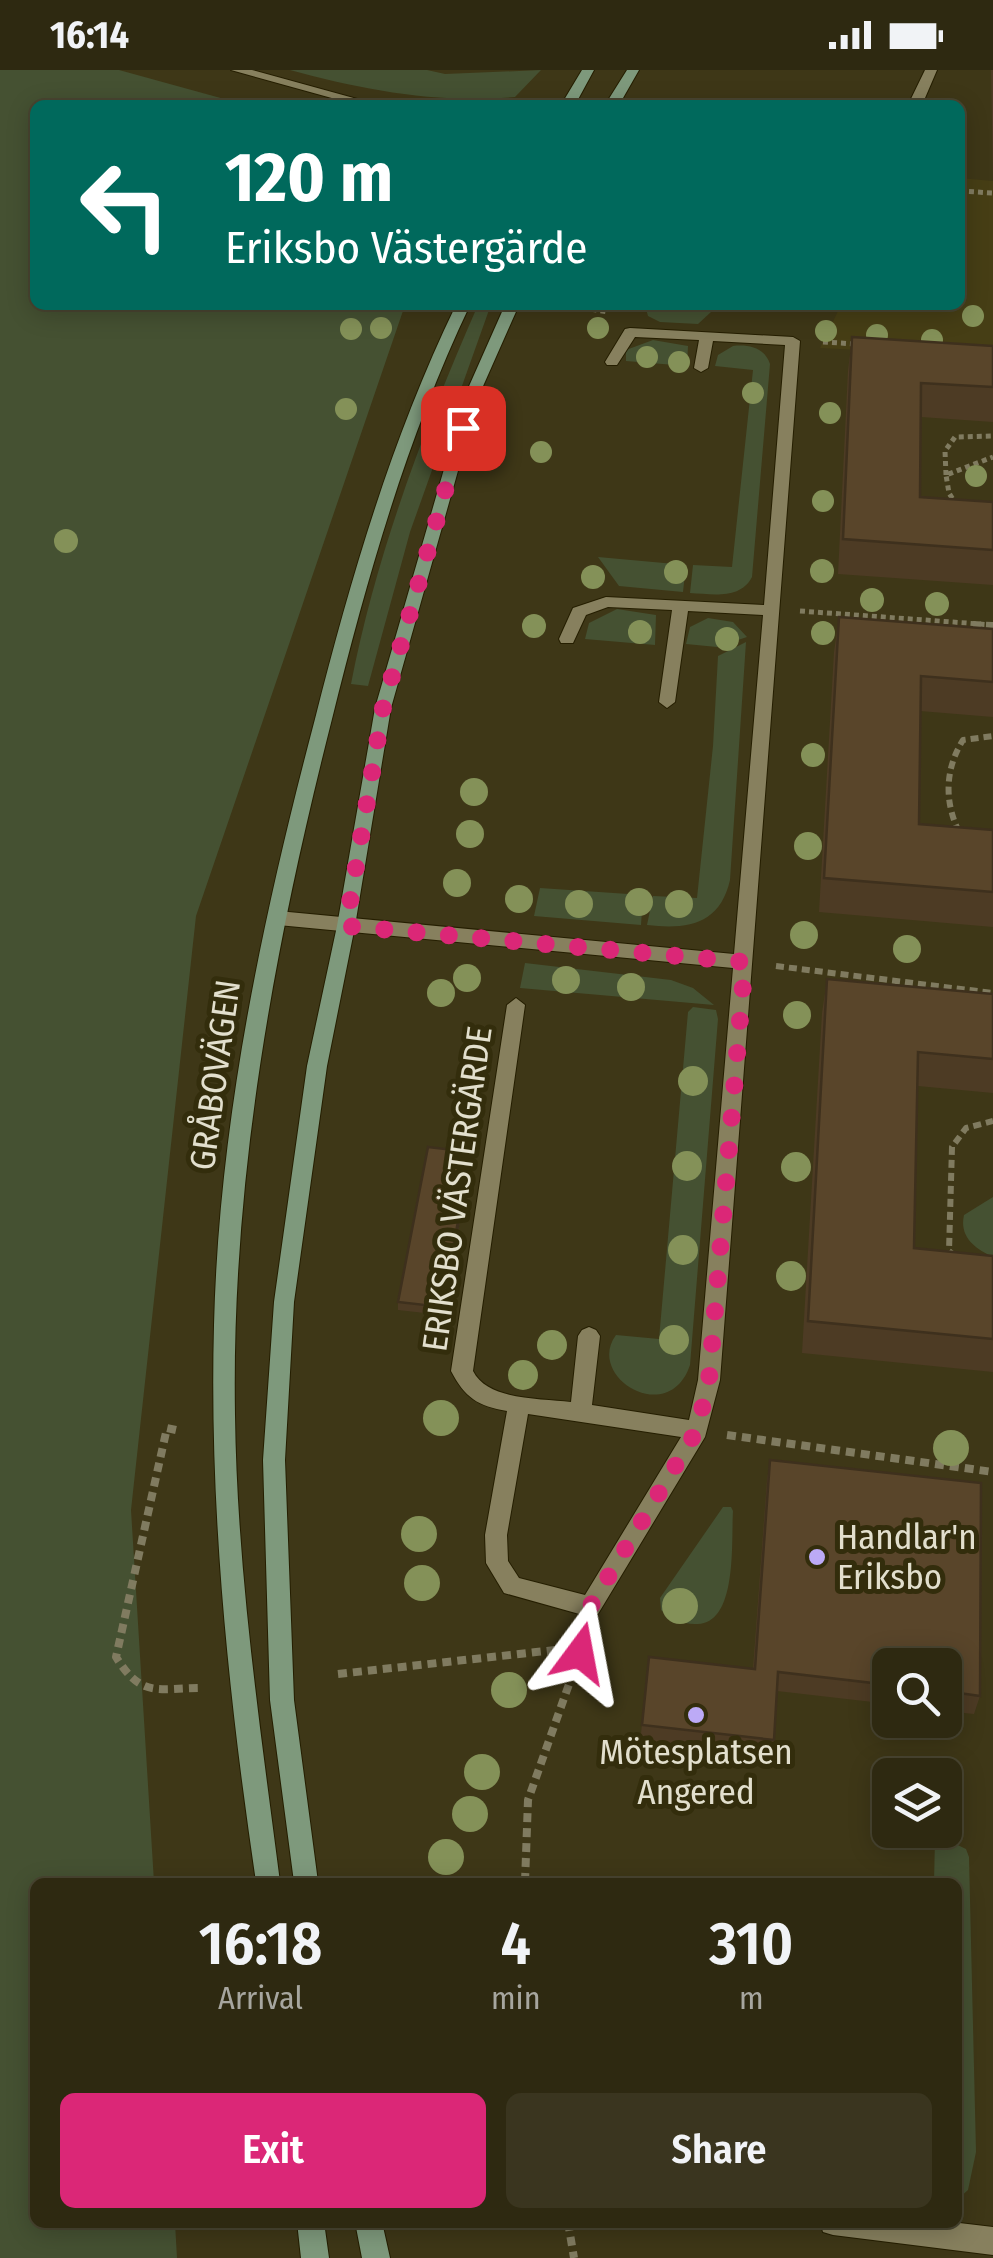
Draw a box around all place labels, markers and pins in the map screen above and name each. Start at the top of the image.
pin [421,386,506,471]
place label: Handlar'n Eriksbo [837,1516,977,1598]
marker: Handlar'n Eriksbo [806,1546,828,1568]
marker: Mötesplatsen Angered [685,1704,707,1726]
place label: Mötesplatsen Angered [599,1731,793,1813]

